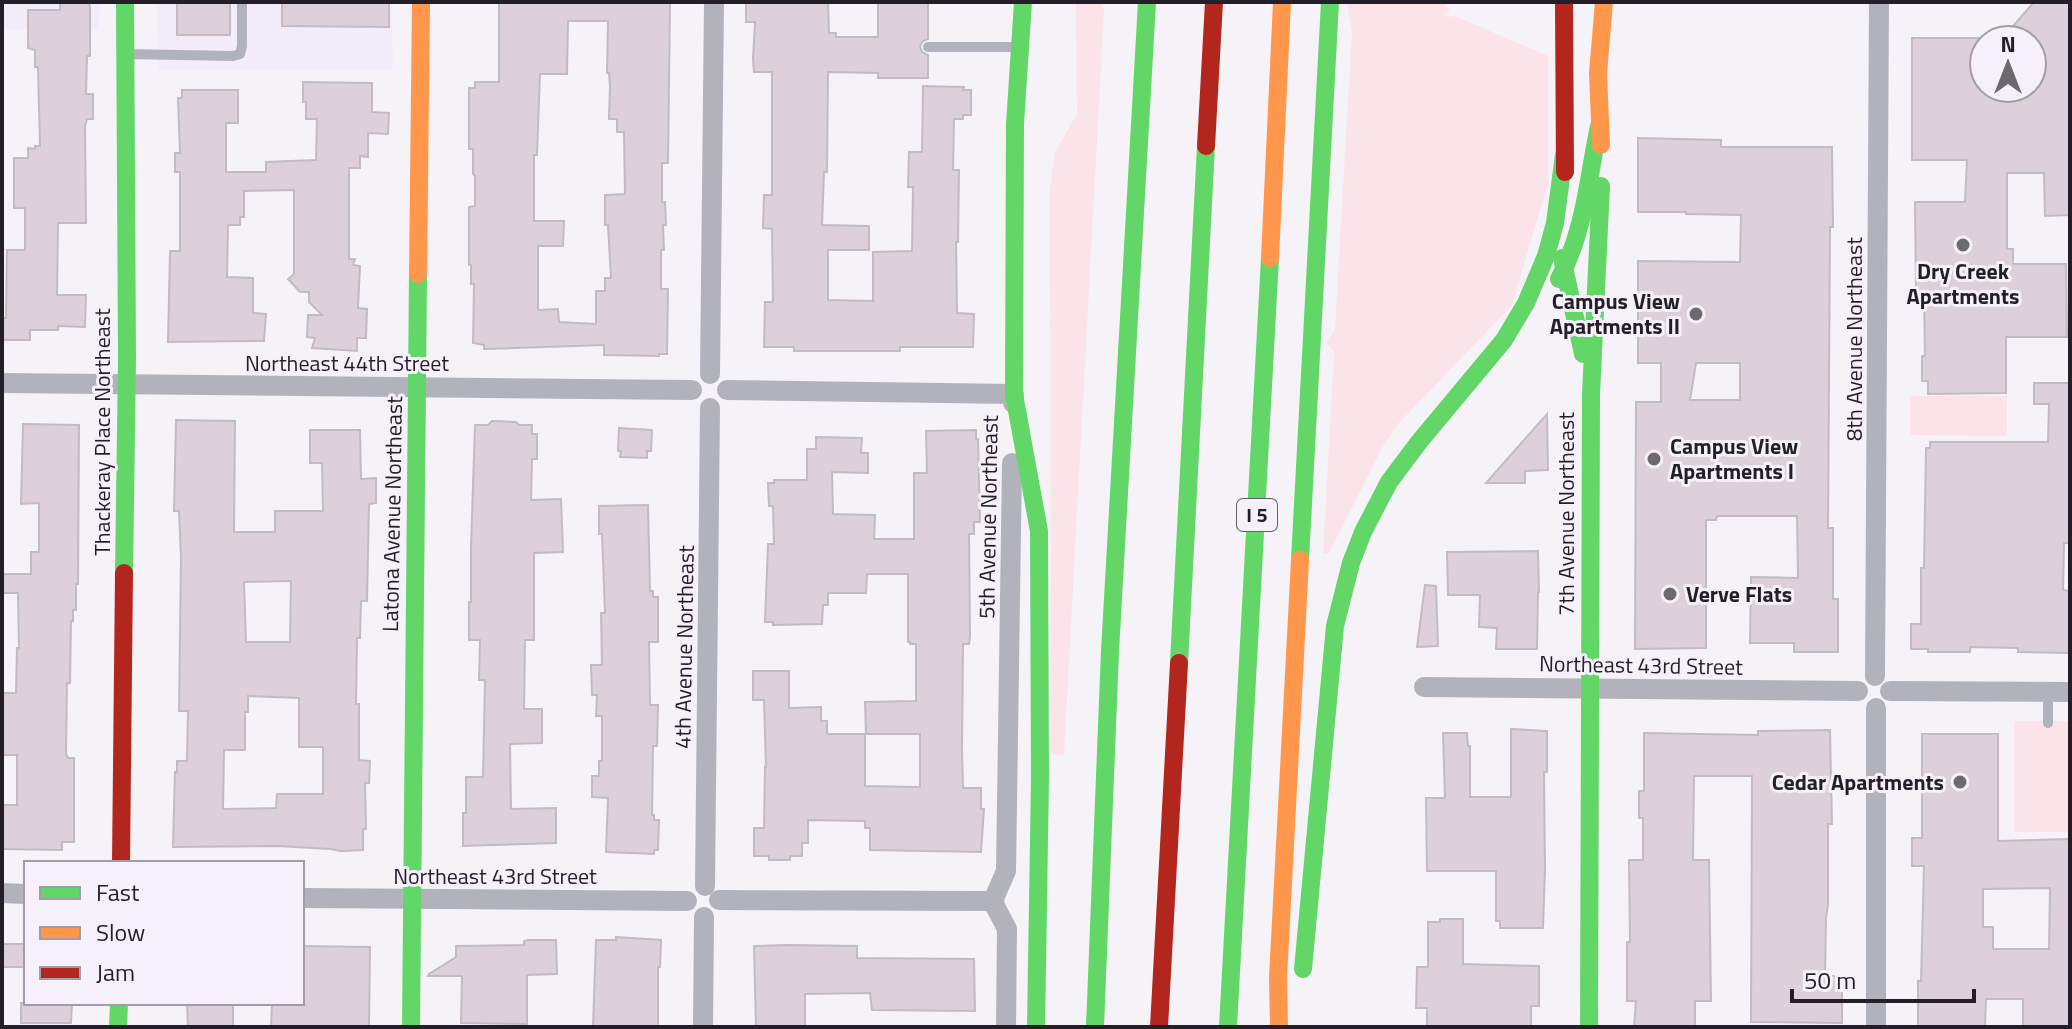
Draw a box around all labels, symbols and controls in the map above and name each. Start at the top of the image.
north arrow [1968,24,2048,104]
text: N [2000,27,2016,61]
marker: Dry Creek Apartments [1954,236,1972,254]
street label: 8th Avenue Northeast [1837,237,1871,441]
place label: Dry Creek Apartments [1907,254,2019,313]
place label: Campus View Apartments II [1550,284,1680,343]
marker: Campus View Apartments II [1687,305,1705,323]
street label: Thackeray Place Northeast [85,308,119,556]
street label: Northeast 44th Street [245,346,449,380]
street label: Latona Avenue Northeast [373,396,411,632]
street label: 7th Avenue Northeast [1549,412,1583,616]
street label: 5th Avenue Northeast [969,414,1007,619]
place label: Campus View Apartments I [1670,429,1798,488]
marker: Campus View Apartments I [1645,450,1663,468]
road number: I 5 [1237,499,1277,531]
street label: 4th Avenue Northeast [665,544,703,749]
place label: Verve Flats [1686,577,1792,611]
marker: Verve Flats [1661,585,1679,603]
street label: Northeast 43rd Street [1539,646,1743,684]
place label: Cedar Apartments [1772,765,1944,799]
marker: Cedar Apartments [1951,773,1969,791]
street label: Northeast 43rd Street [393,859,597,893]
legend [24,861,304,1005]
text: Fast [96,874,140,910]
text: Slow [96,914,145,950]
scale bar [1792,953,1974,1003]
text: Jam [96,954,135,990]
text: 50 m [1804,962,1856,998]

